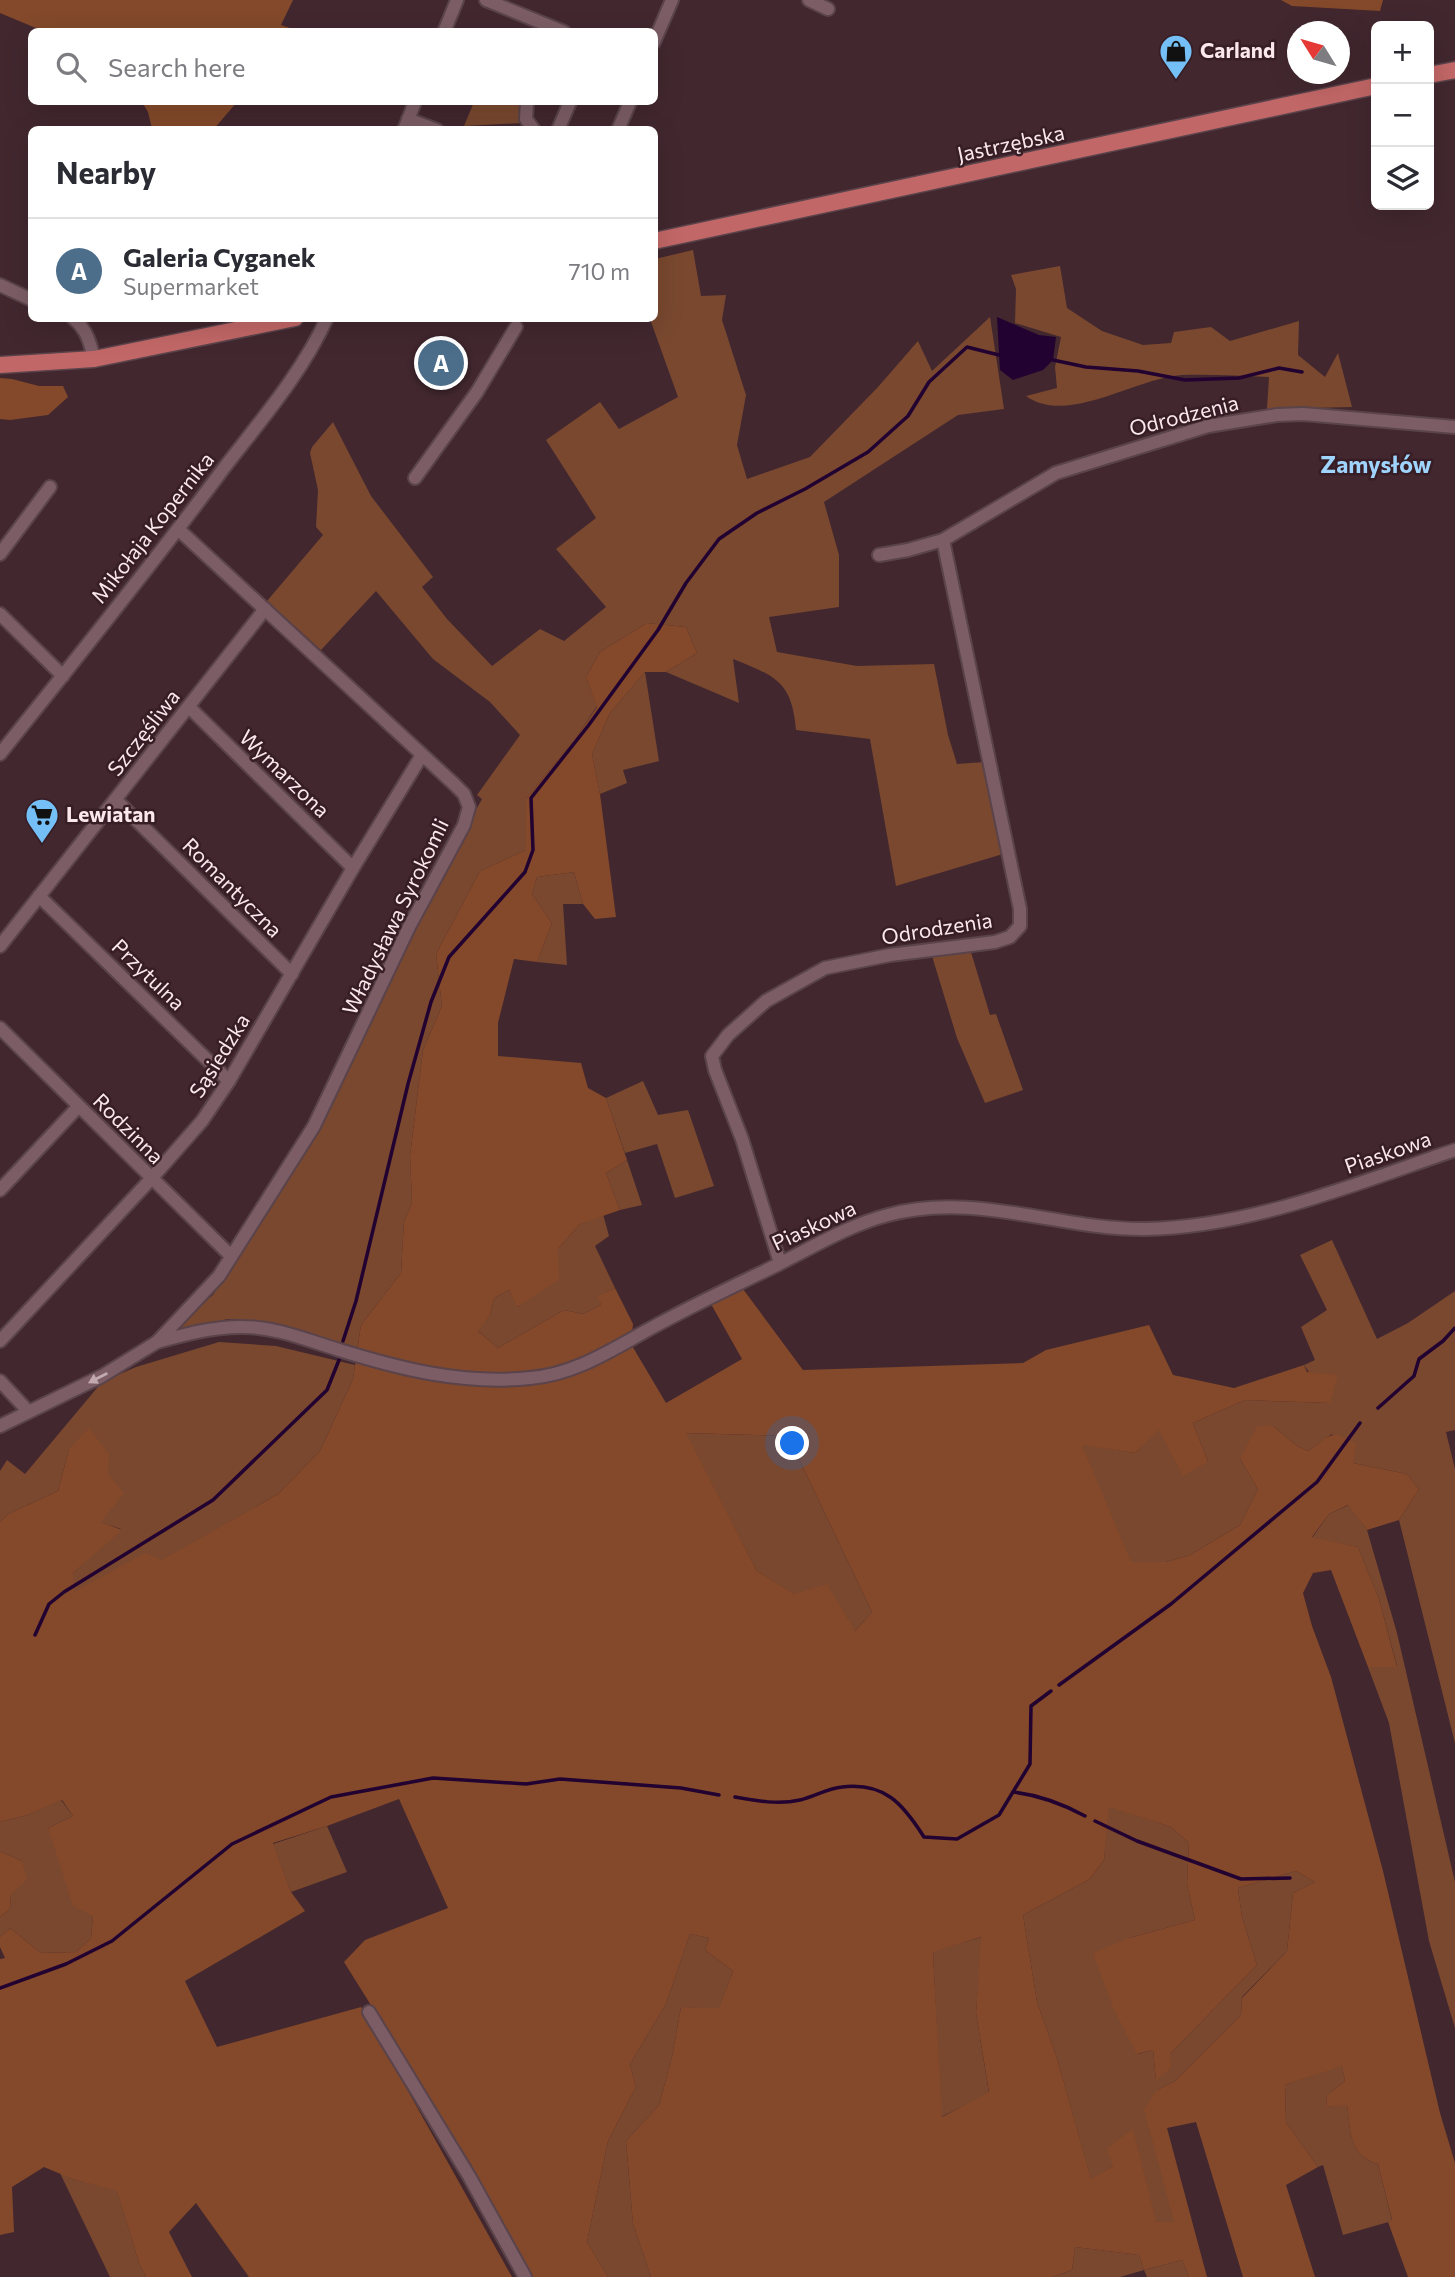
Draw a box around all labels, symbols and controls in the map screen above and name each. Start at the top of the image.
north arrow [1287,21,1350,84]
map controls [1371,21,1434,210]
button: + [1371,21,1434,84]
search box [28,28,658,105]
shop icon: Carland [1157,32,1195,81]
place label: Carland [1200,37,1275,62]
icon: search [52,48,90,86]
text: Search here [108,51,246,82]
button: − [1371,84,1434,147]
street label: Jastrzębska [955,119,1067,166]
button: layers [1371,147,1434,210]
text: Nearby [56,153,156,190]
text: Galeria Cyganek [123,241,316,272]
text: A [71,257,87,285]
text: 710 m [569,257,630,285]
text: Supermarket [123,272,259,300]
pin: A [418,337,464,389]
street label: Odrodzenia [1126,389,1241,440]
street label: Mikołaja Kopernika [85,447,218,607]
district label: Zamysłów [1320,450,1432,478]
street label: Szczęśliwa [101,684,184,780]
street label: Wymarzona [235,724,335,822]
supermarket icon: Lewiatan [23,796,61,845]
place label: Lewiatan [66,801,155,826]
street label: Władysława Syrokomli [336,814,453,1019]
street label: Romantyczna [178,832,288,942]
street label: Odrodzenia [880,906,994,949]
street label: Przytulna [107,933,191,1015]
street label: Sąsiedzka [183,1009,254,1102]
street label: Rodzinna [89,1088,169,1168]
street label: Piaskowa [1341,1125,1434,1178]
street label: Piaskowa [767,1194,859,1255]
one-way arrow [88,1372,108,1383]
your location [775,1426,809,1460]

